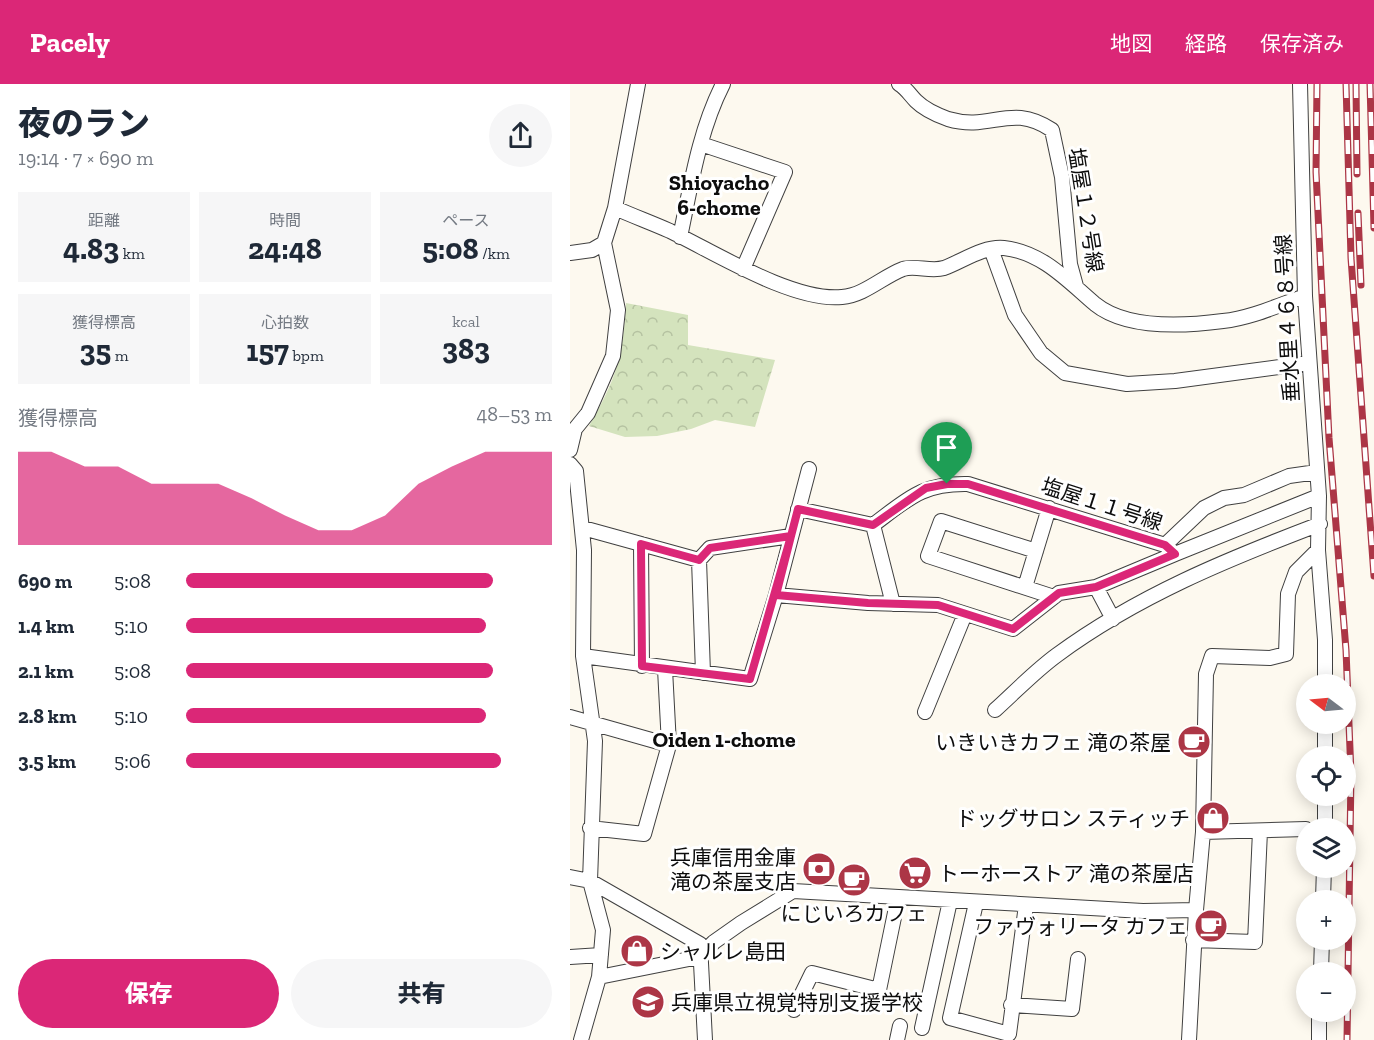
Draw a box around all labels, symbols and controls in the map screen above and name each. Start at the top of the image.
text: Pacely [30,26,110,59]
text: 地図 [1110,31,1152,56]
text: 経路 [1185,31,1227,56]
text: 保存済み [1260,31,1344,56]
text: 夜のラン [18,104,150,143]
button: share [489,104,552,167]
text: 19:14 · 7 × 690 m [18,146,154,170]
street label: 塩屋１２号線 [1064,146,1108,274]
district label: Shioyacho 6-chome [669,169,770,221]
text: 距離 [88,211,120,230]
text: 時間 [269,211,301,230]
text: ペース [442,211,490,230]
text: 4.83 [63,231,119,267]
text: 24:48 [248,231,322,267]
text: 5:08 [422,231,479,267]
street label: 垂水里４６８号線 [1270,233,1304,403]
text: km [119,244,145,263]
text: /km [479,244,510,263]
text: kcal [452,312,480,331]
text: 獲得標高 [72,313,136,332]
text: 心拍数 [261,313,309,332]
text: 383 [442,331,490,367]
text: 35 [79,333,111,369]
text: 157 [246,333,289,369]
text: m [111,346,129,365]
text: bpm [289,346,324,365]
text: 48–53 m [476,402,552,426]
text: 獲得標高 [18,406,98,430]
pin [921,422,972,484]
icon: arrive [930,431,963,464]
street label: 塩屋１１号線 [1038,473,1166,535]
text: 690 m [18,569,72,593]
text: 5:08 [114,569,151,593]
text: 1.4 km [18,614,74,638]
text: 5:10 [114,614,148,638]
text: 2.1 km [18,659,74,683]
text: 5:08 [114,659,151,683]
north arrow [1296,674,1356,734]
map controls [1296,674,1356,1022]
text: 2.8 km [18,704,76,728]
text: 5:10 [114,704,148,728]
cafe icon: いきいきカフェ 滝の茶屋 [1176,724,1212,760]
district label: Oiden 1-chome [652,726,796,753]
place label: いきいきカフェ 滝の茶屋 [935,730,1171,755]
button: locate [1296,746,1356,806]
text: 3.5 km [18,749,76,773]
text: 5:06 [114,749,151,773]
shop icon: ドッグサロン スティッチ [1195,800,1231,836]
place label: ドッグサロン スティッチ [955,806,1190,831]
button: layers [1296,818,1356,878]
place label: 兵庫信用金庫 滝の茶屋支店 [670,845,796,894]
bank icon: 兵庫信用金庫 滝の茶屋支店 [801,851,837,887]
supermarket icon: トーホーストア 滝の茶屋店 [897,855,933,891]
place label: トーホーストア 滝の茶屋店 [938,861,1194,886]
cafe icon: にじいろカフェ [836,862,872,898]
button: + [1296,890,1356,950]
place label: にじいろカフェ [781,901,928,926]
cafe icon: ファヴォリータ カフェ [1193,908,1229,944]
place label: ファヴォリータ カフェ [973,914,1188,939]
shop icon: シャルレ島田 [619,933,655,969]
place label: シャルレ島田 [660,939,786,964]
button: 保存 [18,959,279,1028]
button: 共有 [291,959,552,1028]
button: − [1296,962,1356,1022]
school or university icon: 兵庫県立視覚特別支援学校 [630,984,666,1020]
place label: 兵庫県立視覚特別支援学校 [671,990,923,1015]

